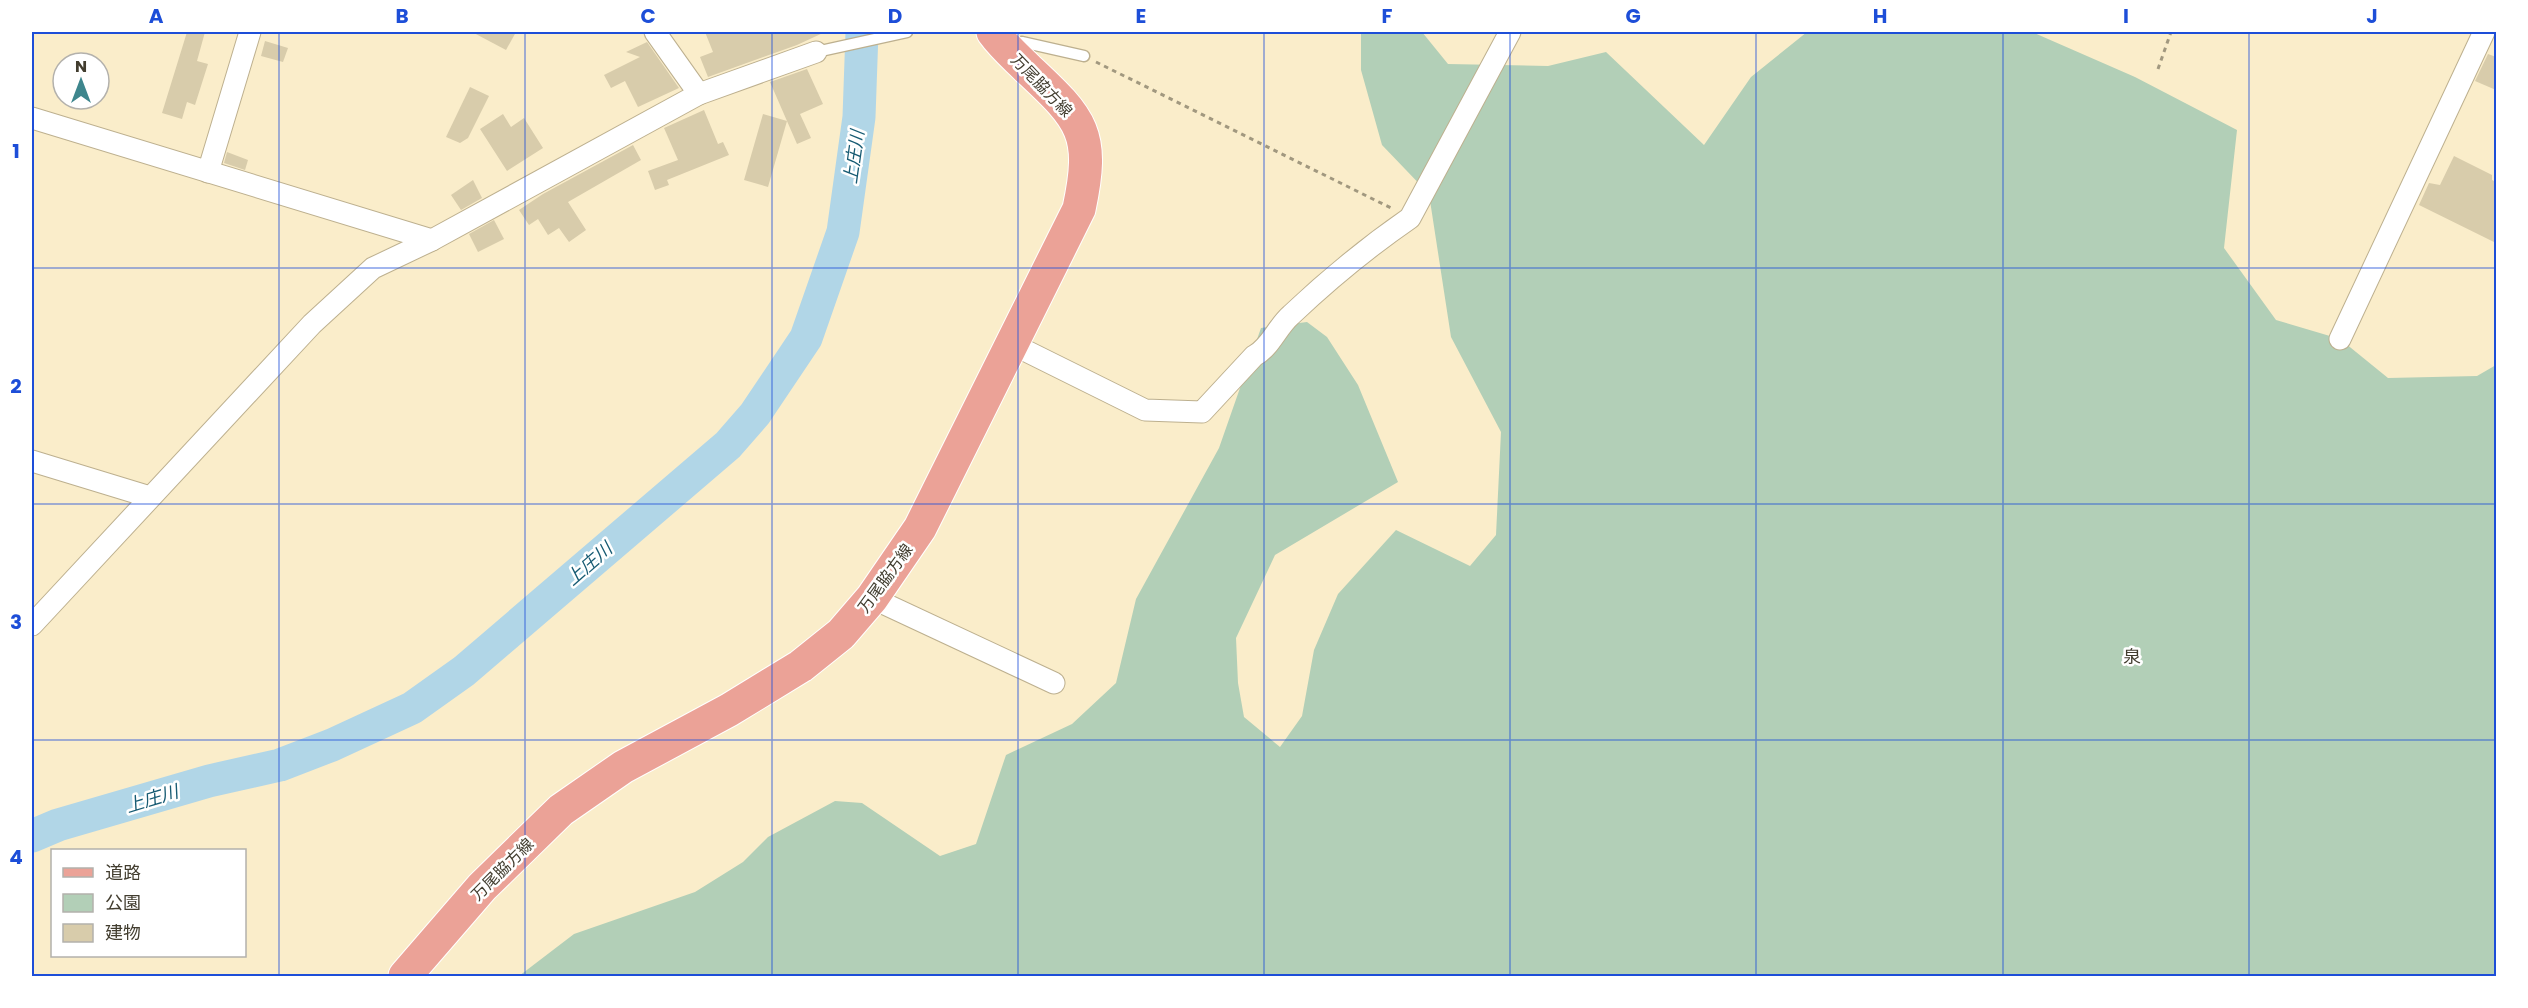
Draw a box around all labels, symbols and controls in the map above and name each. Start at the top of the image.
text: A [149,2,164,30]
text: B [395,2,409,30]
text: C [640,2,656,30]
text: D [888,2,902,30]
text: E [1136,2,1146,30]
text: F [1382,2,1393,30]
text: G [1625,2,1641,30]
text: H [1873,2,1887,30]
text: I [2123,2,2129,30]
text: J [2366,2,2378,30]
street label: 万尾脇方線 [1006,49,1078,122]
north arrow [51,51,111,111]
text: N [75,55,87,78]
water label: 上庄川 [837,126,870,185]
text: 1 [12,137,20,165]
text: 2 [10,372,22,400]
water label: 上庄川 [560,535,619,591]
street label: 万尾脇方線 [853,539,918,617]
text: 3 [10,608,22,636]
district label: 泉 [2123,644,2141,669]
water label: 上庄川 [122,778,183,818]
street label: 万尾脇方線 [466,833,539,906]
text: 4 [9,843,23,871]
legend [51,849,246,957]
text: 道路 [105,860,141,885]
text: 公園 [105,890,141,915]
text: 建物 [105,920,141,945]

